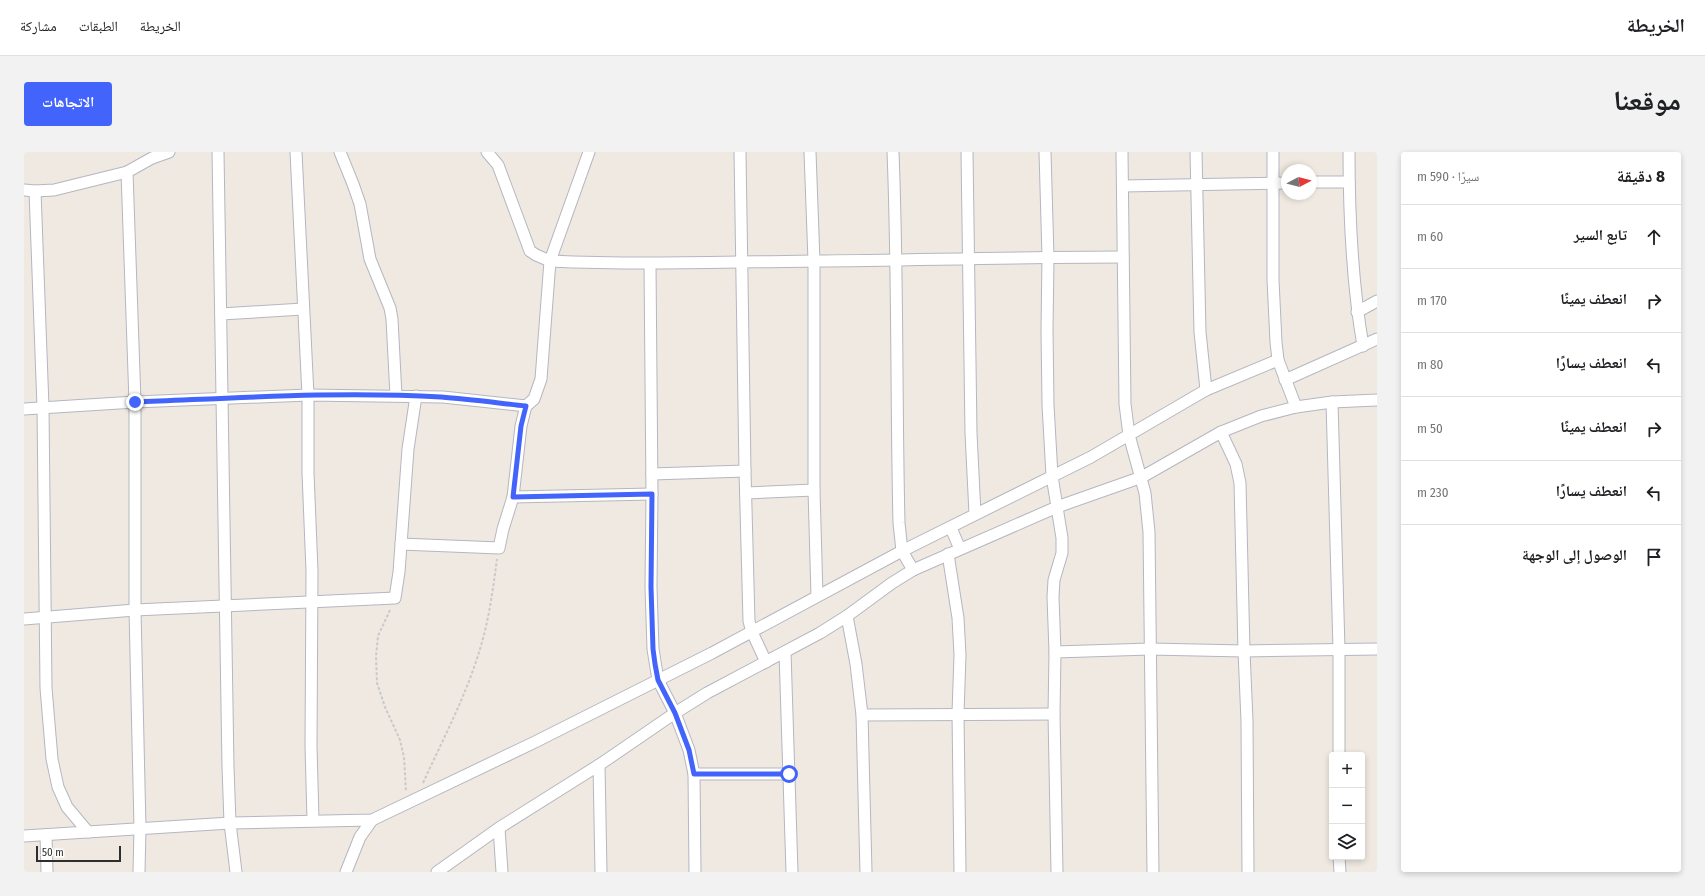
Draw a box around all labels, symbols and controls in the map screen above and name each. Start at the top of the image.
text: الخريطة [1627,14,1685,37]
text: مشاركة [20,18,57,35]
text: الطبقات [79,18,118,35]
text: الخريطة [140,18,181,35]
button: الاتجاهات [24,82,112,126]
text: موقعنا [1613,84,1681,117]
north arrow [1281,164,1317,200]
text: 8 دقيقة [1617,166,1665,187]
text: سيرًا · 590 m [1417,169,1479,184]
text: تابع السير [1574,226,1627,244]
icon: ahead [1643,226,1665,248]
text: 60 m [1417,229,1443,244]
text: انعطف يمينًا [1560,290,1627,308]
icon: right [1643,290,1665,312]
text: 170 m [1417,293,1447,308]
text: انعطف يسارًا [1556,354,1627,372]
icon: left [1643,354,1665,376]
text: 80 m [1417,357,1443,372]
route end [126,393,144,411]
text: انعطف يمينًا [1560,418,1627,436]
icon: right [1643,418,1665,440]
text: 50 m [1417,421,1443,436]
text: انعطف يسارًا [1556,482,1627,500]
icon: left [1643,482,1665,504]
text: 230 m [1417,485,1448,500]
text: الوصول إلى الوجهة [1522,546,1627,564]
icon: arrive [1643,546,1665,568]
map controls [1329,752,1365,860]
button: + [1329,752,1365,788]
route start [780,765,798,783]
button: − [1329,788,1365,824]
button: layers [1329,824,1365,860]
scale bar [36,844,121,863]
text: 50 m [42,846,64,859]

